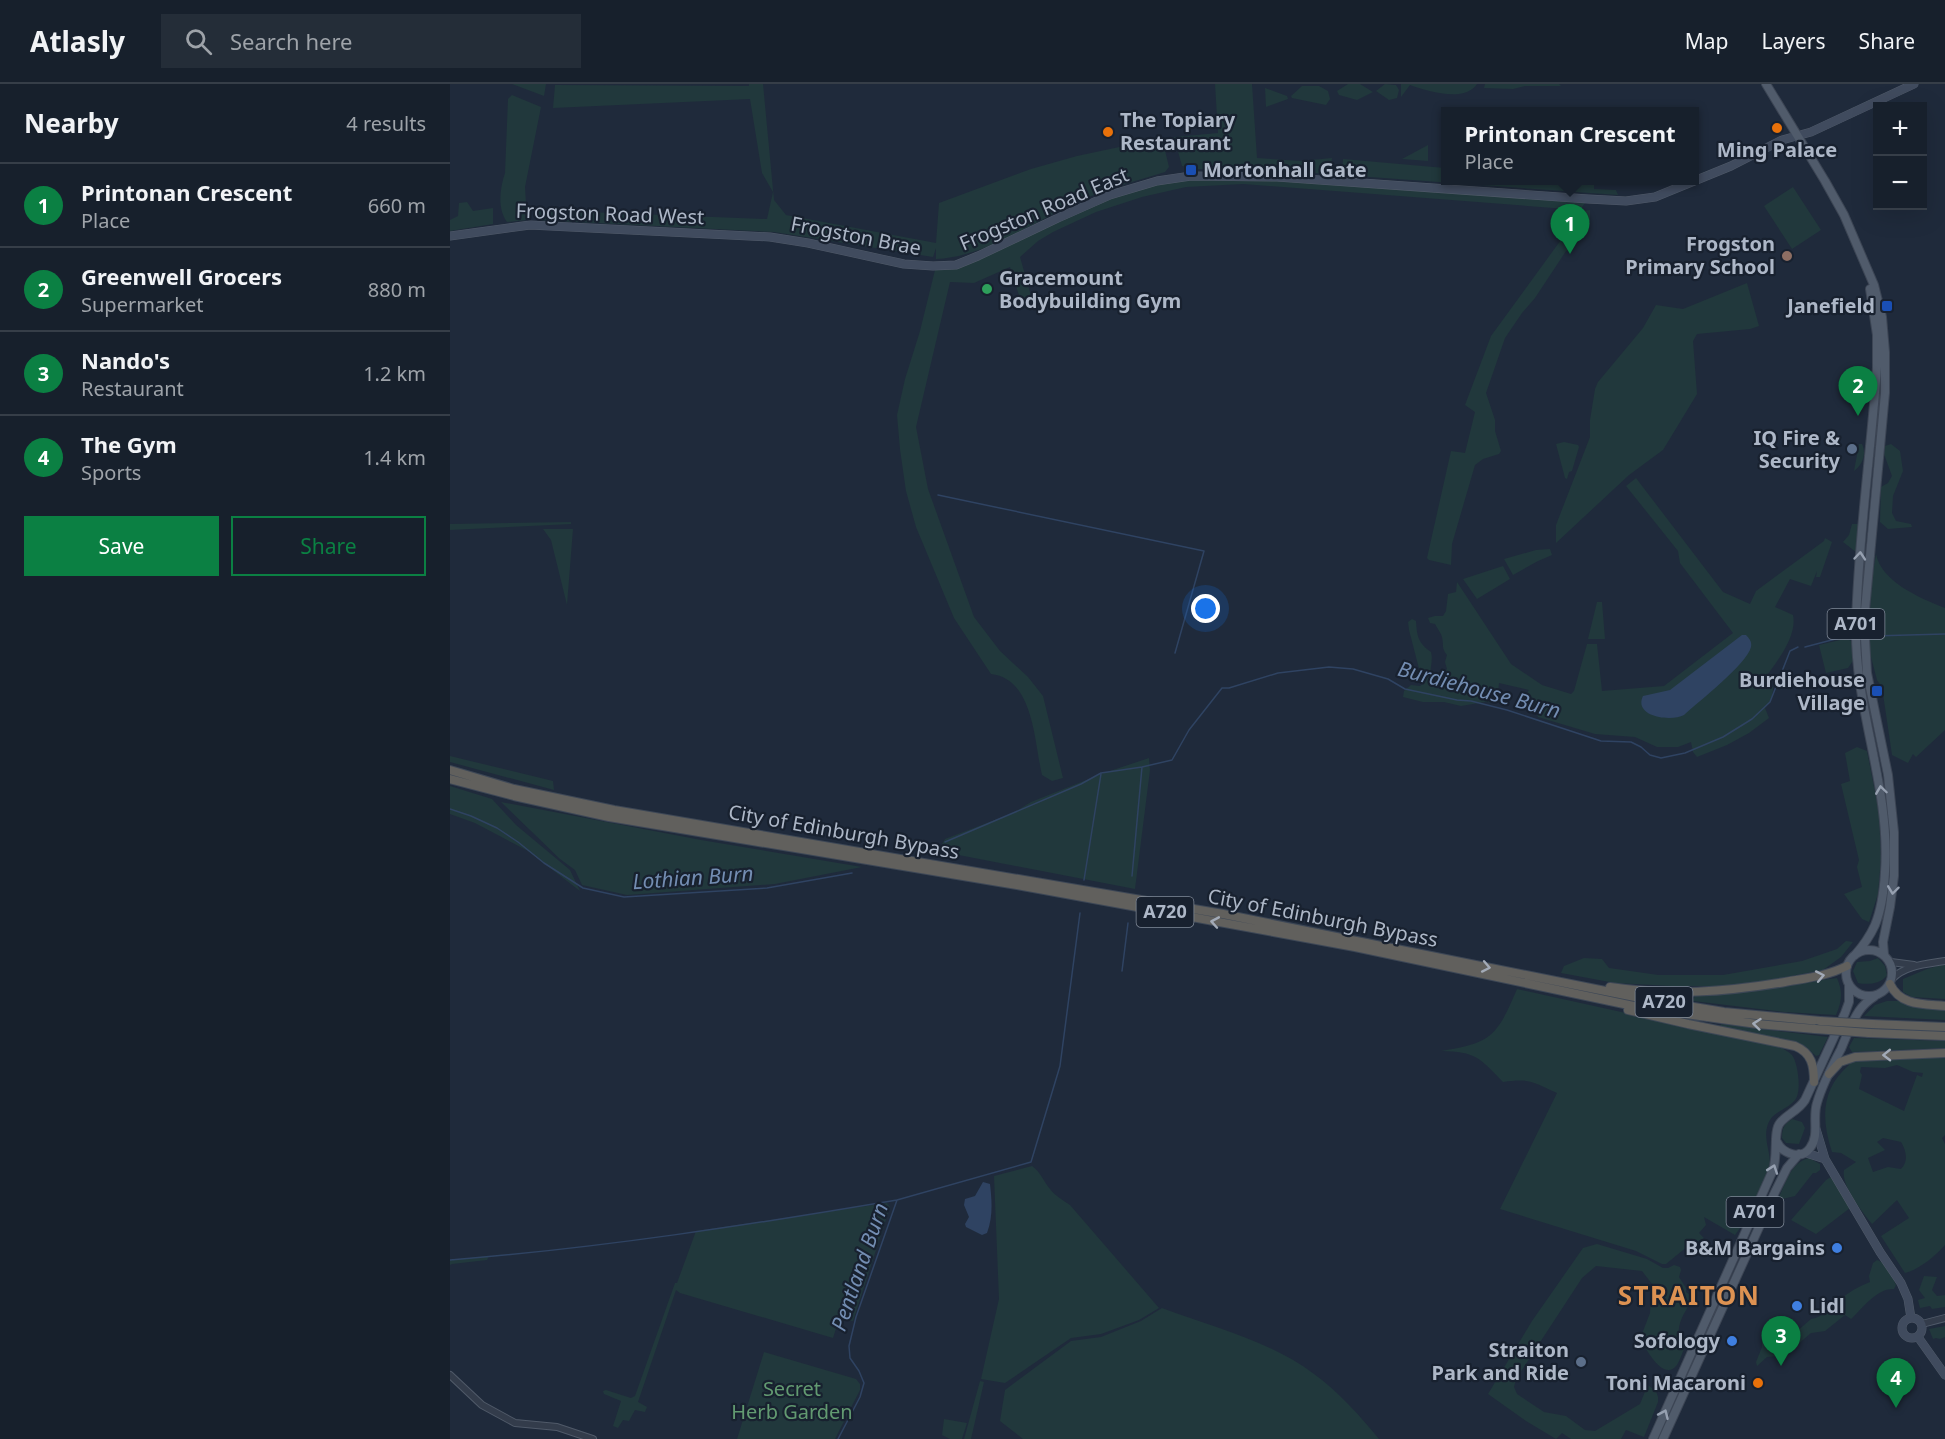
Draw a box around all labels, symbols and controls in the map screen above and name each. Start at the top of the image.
search box [161,14,581,68]
text: Atlasly [30,22,125,60]
icon: search [182,25,215,58]
text: Search here [230,26,352,56]
text: Map [1685,27,1729,55]
text: Layers [1762,27,1826,55]
text: Share [1859,27,1915,55]
map controls [1873,102,1927,210]
button: + [1873,102,1927,156]
text: Nearby [24,105,119,141]
place label: The Topiary Restaurant [1120,106,1236,156]
popup [1441,107,1699,185]
text: 4 results [346,110,426,137]
text: Printonan Crescent [1464,118,1676,148]
marker: Ming Palace [1770,121,1784,135]
marker: The Topiary Restaurant [1101,125,1115,139]
place label: Ming Palace [1717,136,1837,163]
text: Place [1464,148,1514,175]
place label: Mortonhall Gate [1203,156,1367,183]
button: − [1873,156,1927,210]
street label: Frogston Road East [955,161,1133,256]
marker: Mortonhall Gate [1184,163,1198,177]
text: Printonan Crescent [81,177,292,207]
text: 1 [38,192,49,219]
text: 660 m [368,192,426,219]
street label: Frogston Road West [515,197,705,230]
pin: 1 [1550,204,1590,254]
text: Place [81,207,130,234]
street label: Frogston Brae [789,210,924,261]
place label: Frogston Primary School [1625,230,1775,280]
marker: Frogston Primary School [1780,249,1794,263]
text: Greenwell Grocers [81,261,282,291]
place label: Gracemount Bodybuilding Gym [999,264,1181,314]
text: 2 [38,276,49,303]
text: 880 m [368,276,426,303]
marker: Gracemount Bodybuilding Gym [980,282,994,296]
text: Supermarket [81,291,204,318]
place label: Janefield [1785,292,1875,319]
marker: Janefield [1880,299,1894,313]
text: Nando's [81,345,170,375]
text: 3 [38,360,49,387]
text: 1.2 km [363,360,426,387]
pin: 2 [1838,366,1878,416]
text: Restaurant [81,375,184,402]
place label: IQ Fire & Security [1754,424,1841,474]
text: The Gym [81,429,177,459]
marker: IQ Fire & Security [1845,442,1859,456]
text: 4 [38,444,49,471]
text: 1.4 km [363,444,426,471]
text: Sports [81,459,141,486]
button: Save [24,516,219,576]
button: Share [231,516,426,576]
one-way arrow [1853,551,1866,560]
your location [1191,594,1220,623]
road number: A701 [1828,609,1884,639]
water label: Burdiehouse Burn [1395,654,1564,724]
place label: Burdiehouse Village [1739,666,1865,716]
marker: Burdiehouse Village [1870,684,1884,698]
one-way arrow [1875,786,1887,795]
street label: City of Edinburgh Bypass [727,798,962,865]
water label: Lothian Burn [631,859,754,895]
street label: City of Edinburgh Bypass [1206,882,1441,953]
one-way arrow [1887,885,1899,894]
road number: A720 [1136,897,1194,927]
one-way arrow [1210,916,1219,928]
one-way arrow [1481,960,1491,973]
one-way arrow [1814,970,1824,983]
road number: A720 [1636,987,1692,1017]
one-way arrow [1752,1018,1761,1031]
one-way arrow [1882,1049,1891,1061]
one-way arrow [1765,1165,1778,1175]
road number: A701 [1726,1197,1784,1227]
water label: Pentland Burn [824,1199,894,1335]
place label: B&M Bargains [1685,1234,1825,1261]
marker: B&M Bargains [1830,1241,1844,1255]
district label: STRAITON [1618,1277,1760,1313]
place label: Lidl [1809,1292,1845,1319]
marker: Lidl [1790,1299,1804,1313]
pin: 3 [1762,1316,1800,1366]
place label: Sofology [1634,1327,1721,1354]
marker: Sofology [1725,1334,1739,1348]
place label: Straiton Park and Ride [1432,1336,1569,1386]
marker: Straiton Park and Ride [1574,1355,1588,1369]
pin: 4 [1876,1358,1916,1408]
place label: Toni Macaroni [1606,1369,1746,1396]
park label: Secret Herb Garden [731,1375,853,1425]
marker: Toni Macaroni [1751,1376,1765,1390]
one-way arrow [1656,1409,1668,1420]

